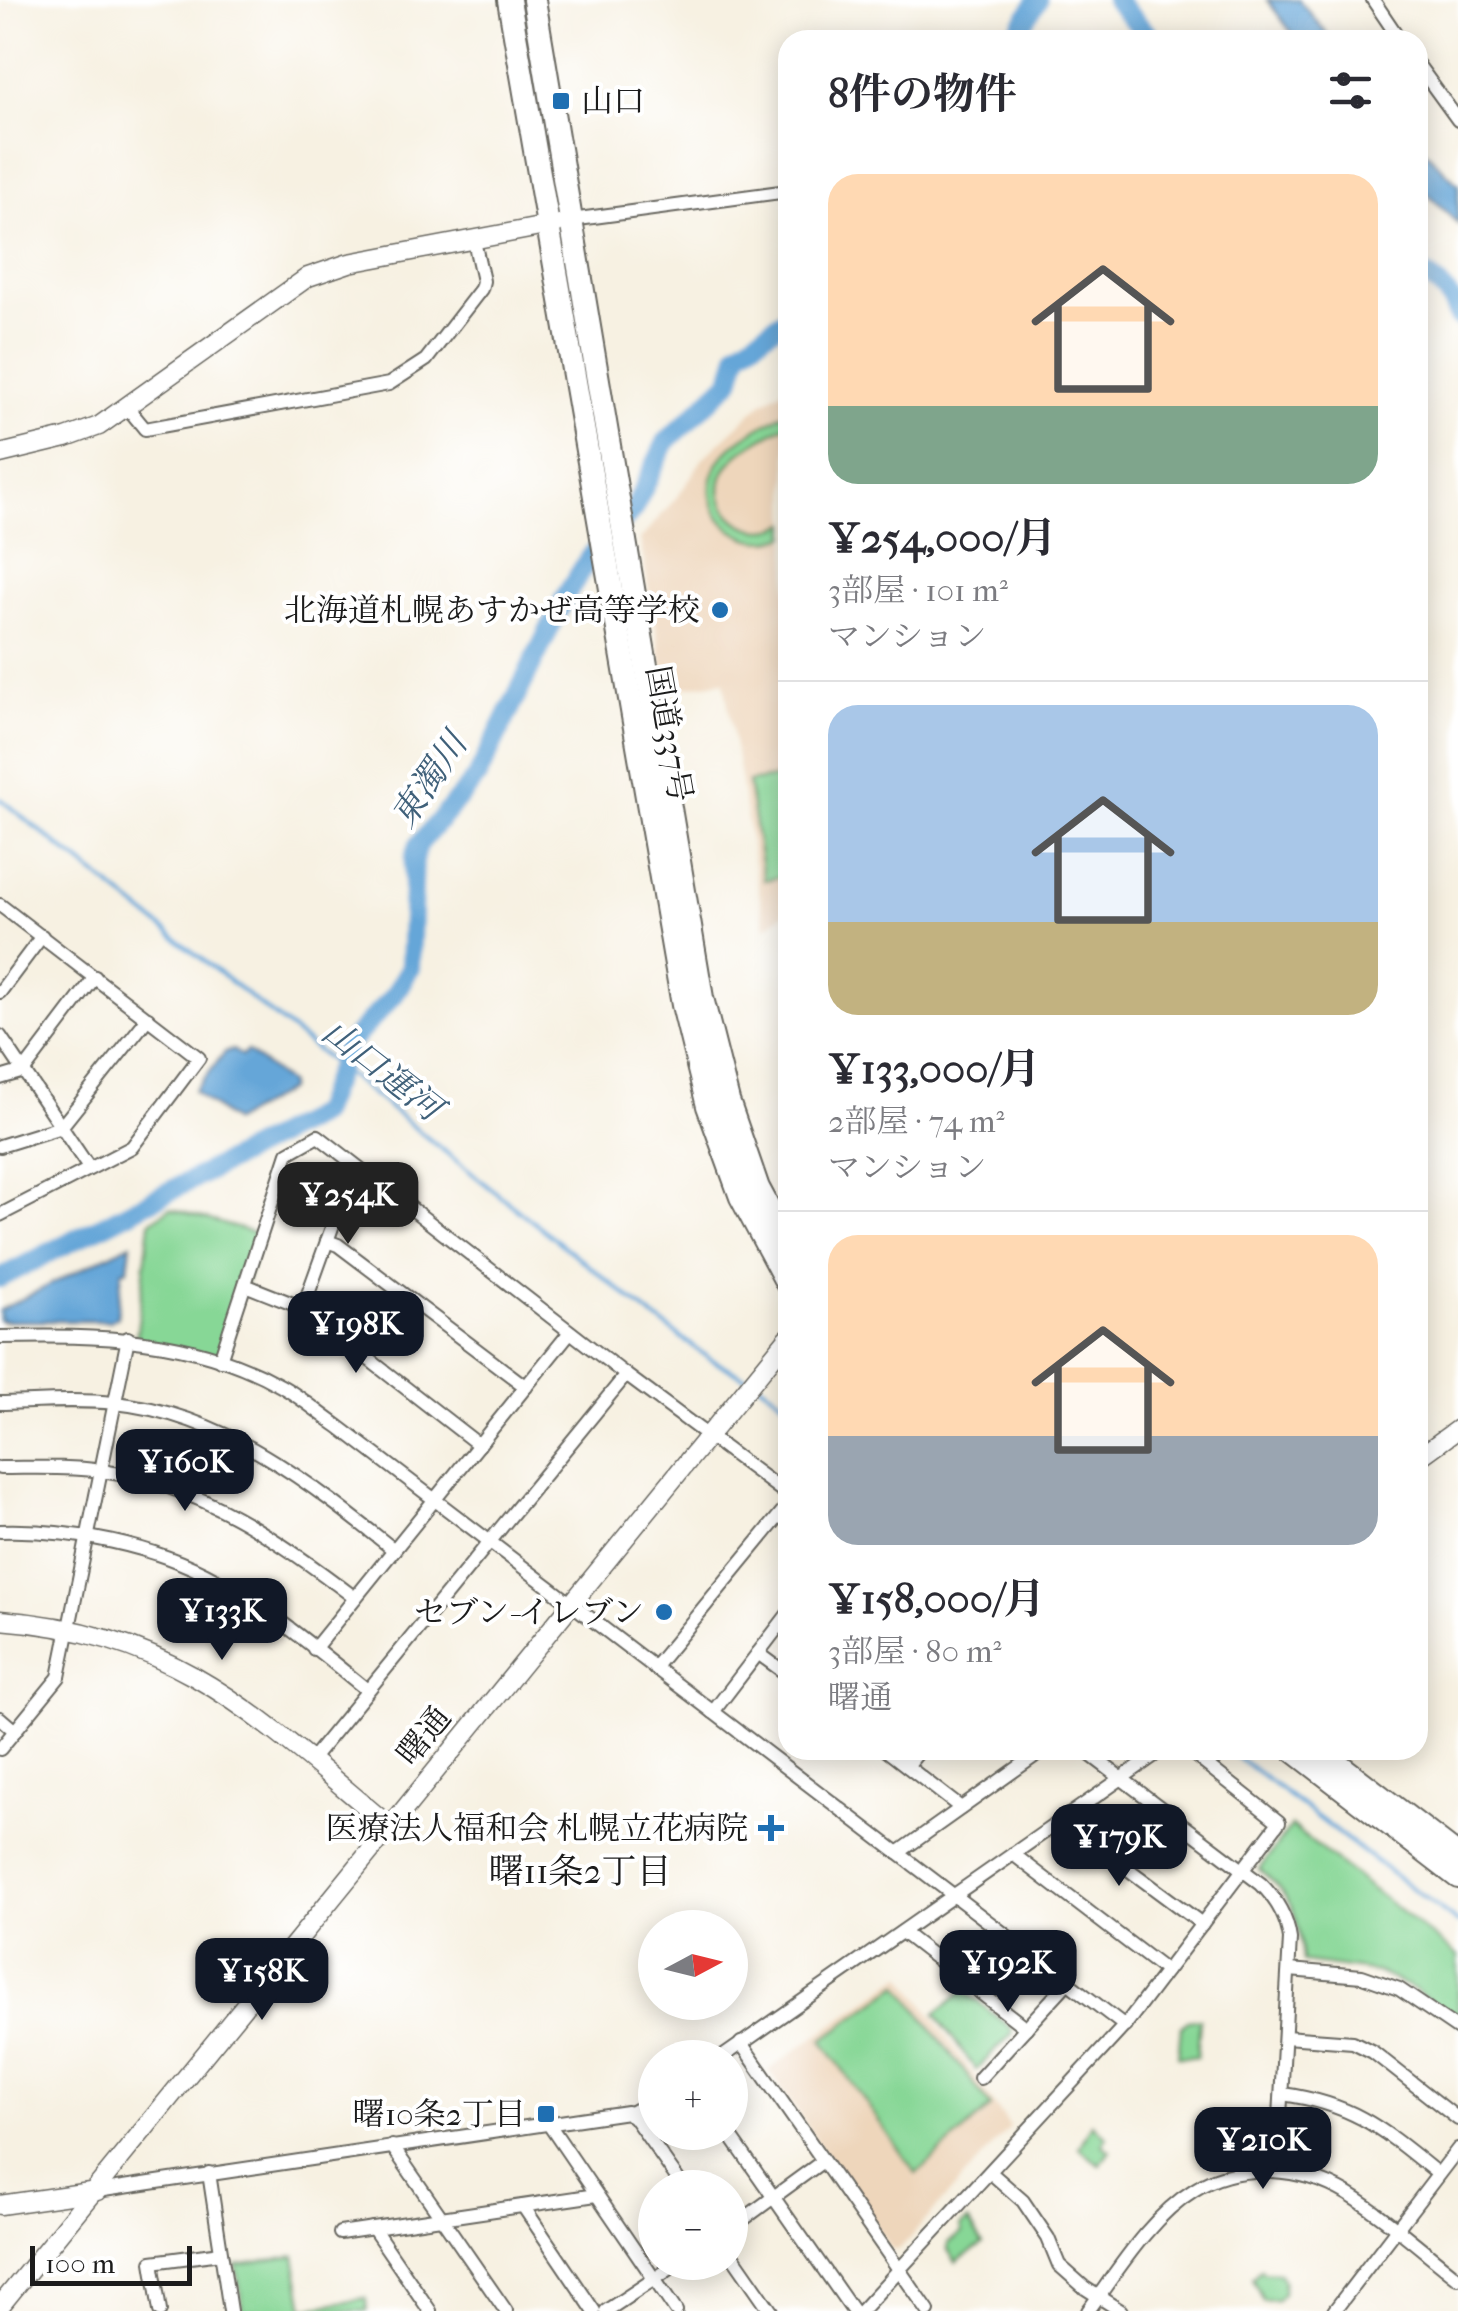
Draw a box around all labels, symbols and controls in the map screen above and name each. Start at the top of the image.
icon: filters [1323,63,1378,118]
text: 8件の物件 [828,70,1017,119]
place label: 山口 [581,83,645,120]
marker: 山口 [550,90,572,112]
icon: home [1013,239,1193,419]
text: ¥254,000/月 [828,514,1057,563]
text: 3部屋 · 101 m² [828,572,1008,609]
place label: 北海道札幌あすかぜ高等学校 [284,592,700,629]
marker: 北海道札幌あすかぜ高等学校 [709,599,731,621]
text: マンション [828,618,987,655]
street label: 国道337号 [639,663,699,805]
water label: 東濁川 [383,722,478,835]
icon: home [1013,770,1193,950]
water label: 山口運河 [314,1011,455,1133]
text: ¥133,000/月 [828,1045,1041,1094]
text: 2部屋 · 74 m² [828,1103,1005,1140]
text: マンション [828,1149,987,1186]
pin: ¥254K [278,1162,418,1247]
text: ¥254K [299,1176,397,1213]
pin: ¥198K [286,1291,426,1376]
icon: home [1013,1300,1193,1480]
text: ¥198K [310,1305,402,1342]
pin: ¥160K [115,1429,255,1514]
text: ¥160K [138,1443,232,1480]
text: ¥158,000/月 [828,1575,1045,1624]
pin: ¥133K [152,1578,292,1663]
text: ¥133K [179,1592,265,1629]
place label: セブン-イレブン [414,1594,644,1631]
marker: セブン-イレブン [653,1601,675,1623]
text: 3部屋 · 80 m² [828,1633,1002,1670]
text: 曙通 [828,1679,892,1716]
street label: 曙通 [389,1699,459,1773]
pin: ¥179K [1049,1804,1189,1889]
place label: 医療法人福和会 札幌立花病院 [325,1810,748,1847]
marker: 医療法人福和会 札幌立花病院 [758,1815,784,1841]
text: ¥179K [1073,1818,1165,1855]
district label: 曙11条2丁目 [489,1851,671,1892]
north arrow [638,1910,748,2020]
map controls [638,1910,748,2280]
pin: ¥192K [938,1930,1078,2015]
pin: ¥158K [192,1938,332,2023]
text: ¥192K [962,1944,1054,1981]
text: ¥158K [217,1952,307,1989]
button: + [638,2040,748,2150]
place label: 曙10条2丁目 [353,2096,526,2133]
marker: 曙10条2丁目 [535,2103,557,2125]
pin: ¥210K [1193,2107,1333,2192]
text: ¥210K [1216,2121,1310,2158]
button: − [638,2170,748,2280]
scale bar [30,2241,192,2286]
text: 100 m [45,2247,115,2280]

